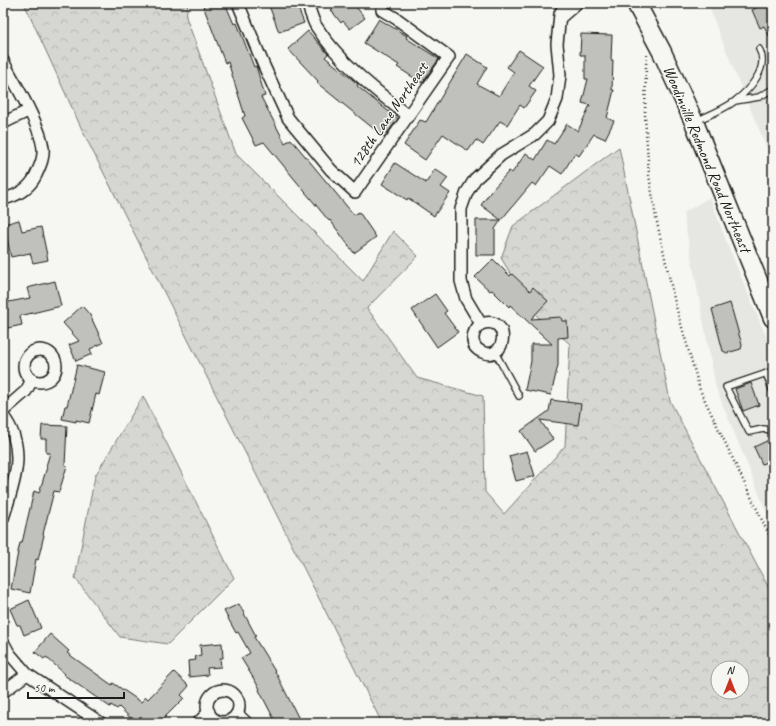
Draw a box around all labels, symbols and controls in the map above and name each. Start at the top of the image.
street label: 128th Lane Northeast [345,57,434,171]
street label: Woodinville Redmond Road Northeast [659,63,756,258]
north arrow [710,660,750,700]
text: N [727,663,736,677]
scale bar [28,674,124,700]
text: 50 m [34,680,56,696]

